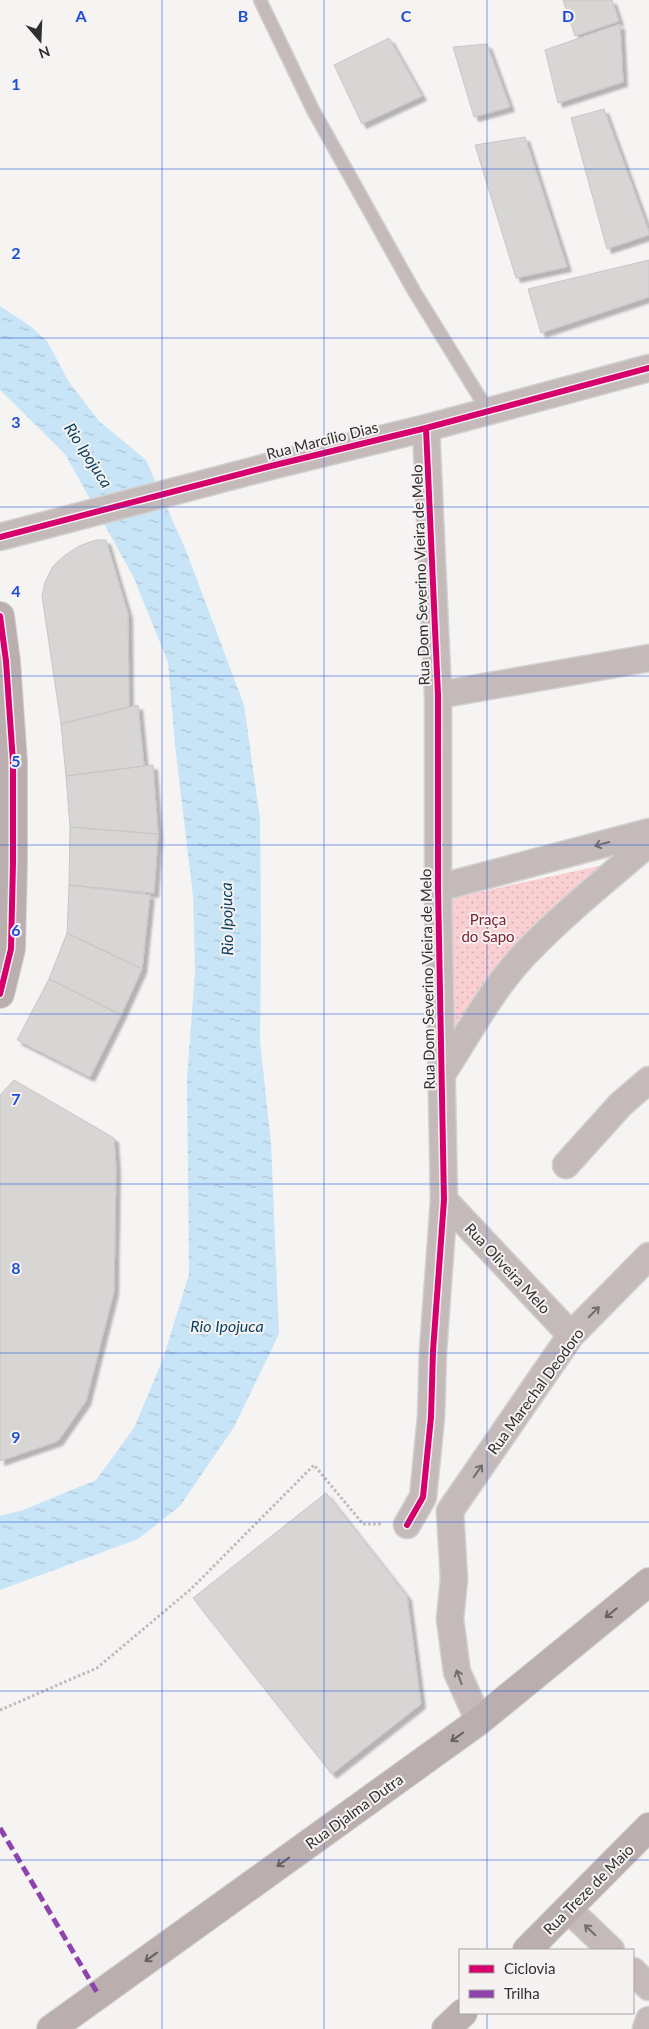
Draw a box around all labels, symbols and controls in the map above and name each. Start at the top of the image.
text: A [74,6,87,25]
text: B [238,6,248,25]
text: C [401,6,412,25]
text: D [562,6,574,25]
north arrow [15,15,65,65]
text: N [37,43,52,63]
text: 1 [11,74,21,93]
text: 2 [11,243,21,262]
text: 3 [11,412,21,431]
street label: Rua Marcílio Dias [264,417,380,463]
water label: Rio Ipojuca [61,419,117,491]
street label: Rua Dom Severino Vieira de Melo [407,464,433,686]
text: 4 [11,581,21,600]
text: 5 [11,751,21,770]
one-way arrow [594,840,610,849]
street label: Rua Dom Severino Vieira de Melo [416,868,438,1090]
water label: Rio Ipojuca [216,882,236,956]
park label: Praça do Sapo [461,910,515,945]
text: 6 [11,920,21,939]
text: 7 [11,1089,21,1108]
street label: Rua Oliveira Melo [461,1219,555,1317]
text: 8 [11,1258,21,1277]
one-way arrow [588,1306,600,1318]
water label: Rio Ipojuca [190,1316,264,1335]
street label: Rua Marechal Deodoro [483,1324,587,1458]
text: 9 [11,1427,21,1446]
one-way arrow [473,1464,483,1478]
one-way arrow [605,1608,618,1619]
one-way arrow [454,1669,463,1685]
one-way arrow [450,1732,464,1742]
street label: Rua Djalma Dutra [302,1770,406,1852]
street label: Rua Treze de Maio [539,1840,637,1938]
one-way arrow [276,1857,290,1867]
one-way arrow [584,1924,596,1936]
legend [459,1949,634,2014]
one-way arrow [144,1952,158,1962]
text: Ciclovia [504,1959,555,1977]
text: Trilha [504,1984,540,2002]

